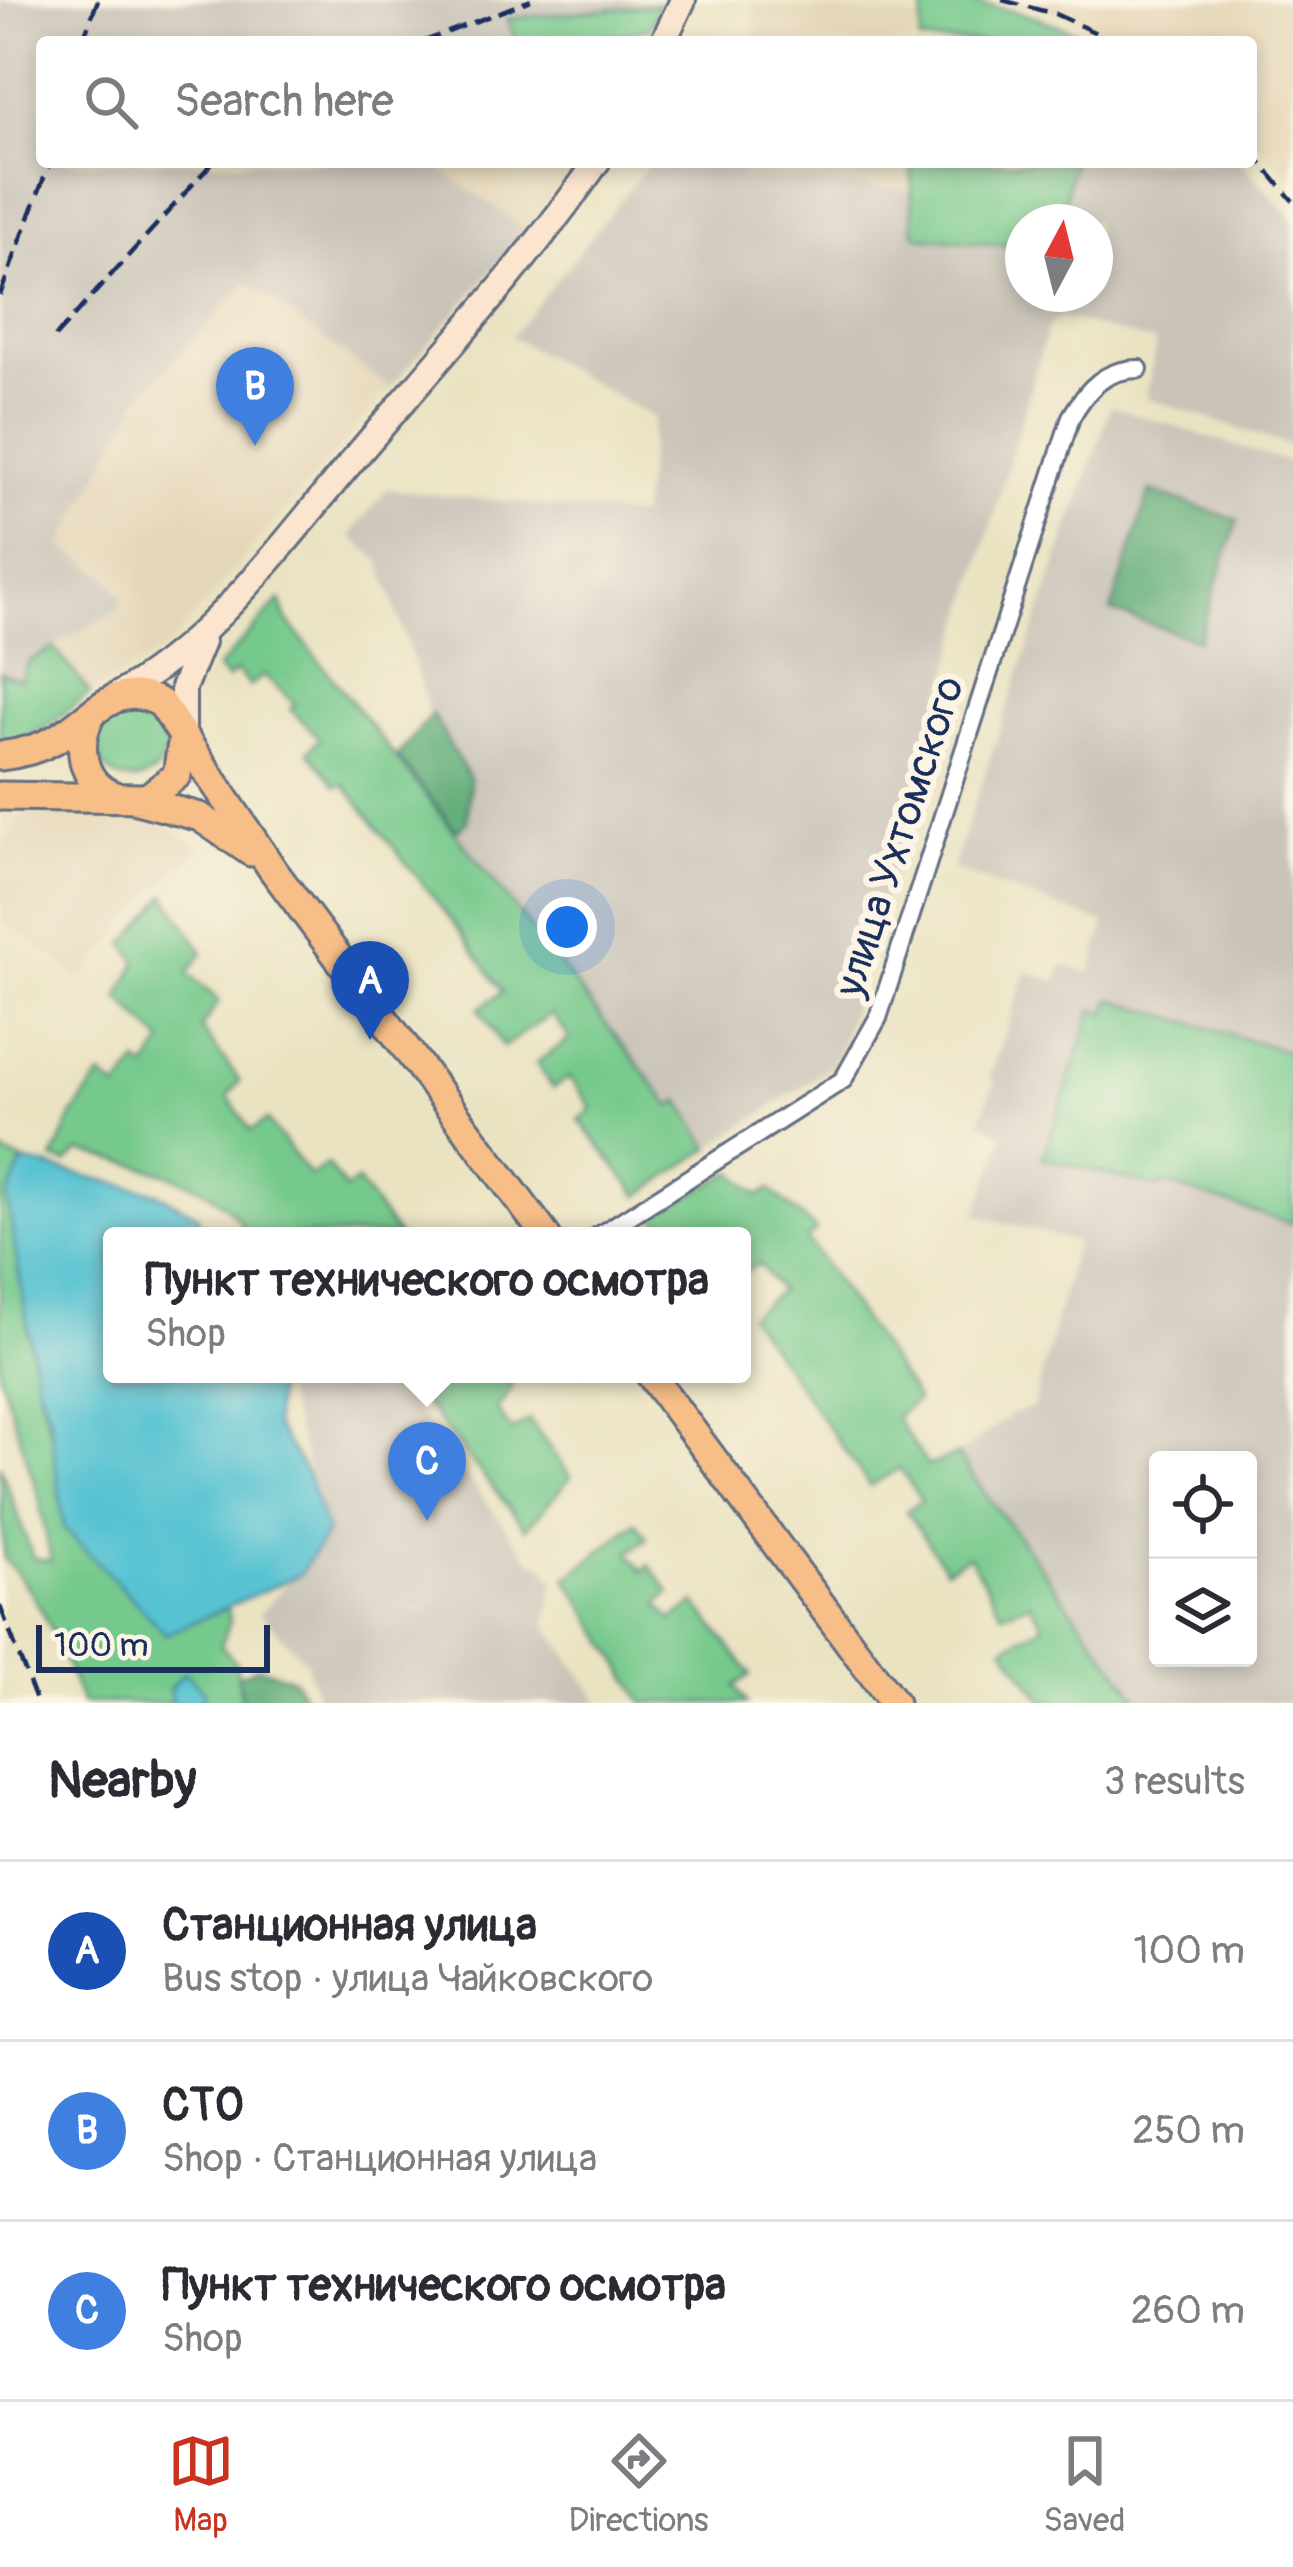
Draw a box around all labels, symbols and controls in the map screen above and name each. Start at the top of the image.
search box [36,36,1257,168]
icon: search [78,69,144,135]
text: Search here [174,74,394,130]
north arrow [1005,204,1113,312]
pin: B [216,347,294,446]
street label: улица Ухтомского [823,670,976,1004]
your location [537,897,597,957]
pin: A [331,941,409,1040]
popup [103,1227,751,1383]
text: Пункт технического осмотра [145,1253,709,1309]
text: Shop [145,1309,226,1358]
pin: C [388,1422,466,1521]
map controls [1149,1451,1257,1667]
button: locate [1149,1451,1257,1559]
button: layers [1149,1559,1257,1667]
scale bar [36,1619,270,1672]
text: 100 m [54,1625,148,1666]
text: Nearby [48,1749,196,1813]
text: 3 results [1104,1757,1245,1806]
text: Станционная улица [162,1898,537,1954]
text: A [74,1926,100,1975]
text: 100 m [1133,1926,1245,1975]
text: Bus stop · улица Чайковского [162,1954,653,2003]
text: СТО [162,2078,243,2134]
text: B [76,2106,98,2155]
text: 250 m [1132,2106,1245,2155]
text: Shop · Станционная улица [162,2134,597,2183]
text: Пункт технического осмотра [162,2258,726,2314]
text: C [75,2286,99,2335]
text: 260 m [1131,2286,1245,2335]
text: Shop [162,2314,243,2363]
tab: Map [168,2428,234,2541]
tab: Directions [569,2428,709,2541]
tab: Saved [1044,2428,1125,2541]

